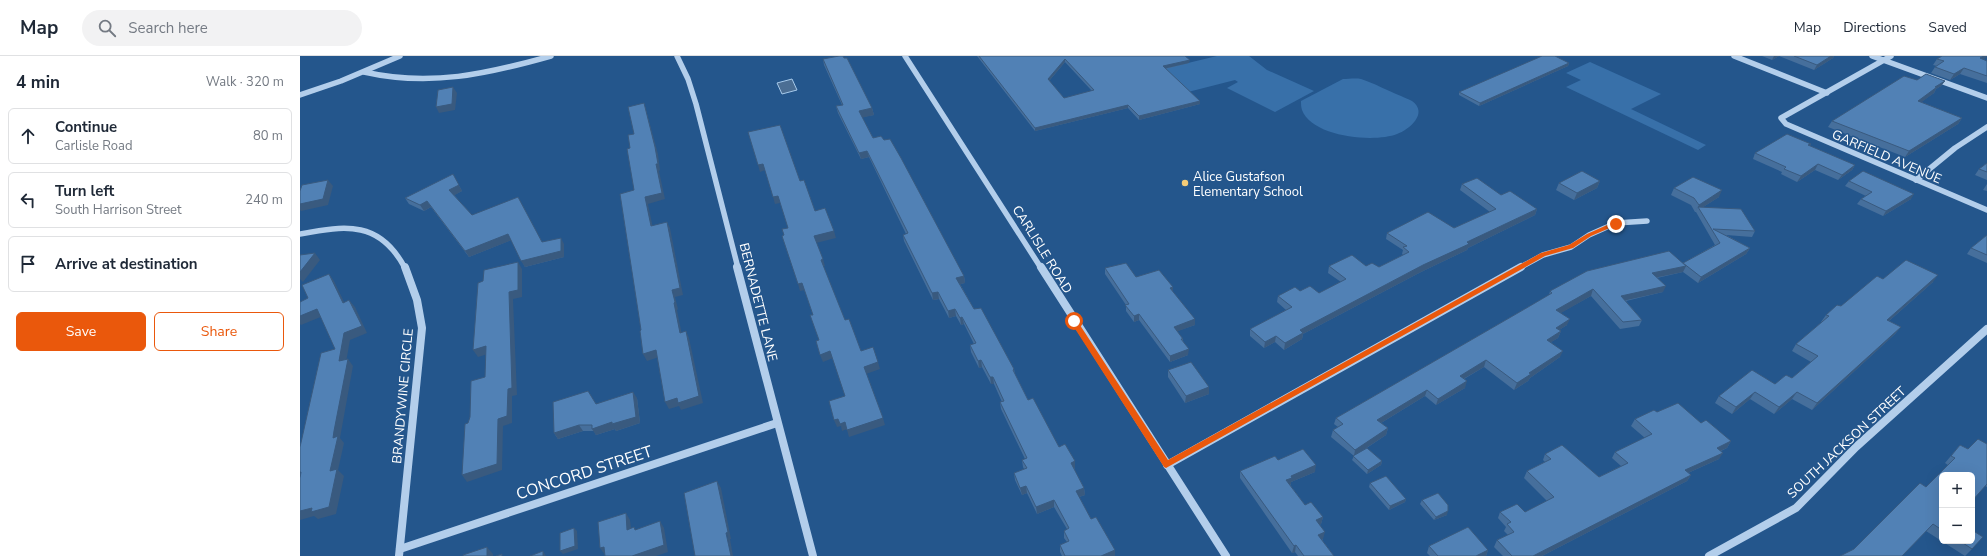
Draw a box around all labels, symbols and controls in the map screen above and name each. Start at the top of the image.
search box [82,10,362,46]
text: Map [20,15,58,41]
icon: search [96,17,118,39]
text: Search here [128,18,208,38]
text: Map [1794,18,1821,37]
text: Directions [1843,18,1906,37]
text: Saved [1928,18,1967,37]
text: 4 min [16,71,60,94]
text: Walk · 320 m [206,73,284,91]
text: Continue [55,117,117,137]
icon: ahead [17,125,39,147]
street label: GARFIELD AVENUE [1829,126,1944,188]
text: 80 m [253,127,283,145]
text: Carlisle Road [55,137,132,155]
place label: Alice Gustafson Elementary School [1193,168,1303,201]
marker: Alice Gustafson Elementary School [1180,178,1190,188]
text: Turn left [55,181,114,201]
icon: left [17,189,39,211]
text: 240 m [245,191,283,209]
text: South Harrison Street [55,201,182,219]
street label: CARLISLE ROAD [1008,202,1076,297]
route end [1607,215,1625,233]
street label: BERNADETTE LANE [735,241,781,363]
icon: arrive [17,253,39,275]
text: Arrive at destination [55,254,198,274]
button: Save [16,312,146,351]
button: Share [154,312,284,351]
route start [1065,312,1083,330]
street label: BRANDYWINE CIRCLE [388,328,418,464]
street label: SOUTH JACKSON STREET [1783,383,1910,503]
street label: CONCORD STREET [513,440,656,505]
map controls [1939,472,1975,544]
button: + [1939,472,1975,508]
button: − [1939,508,1975,544]

